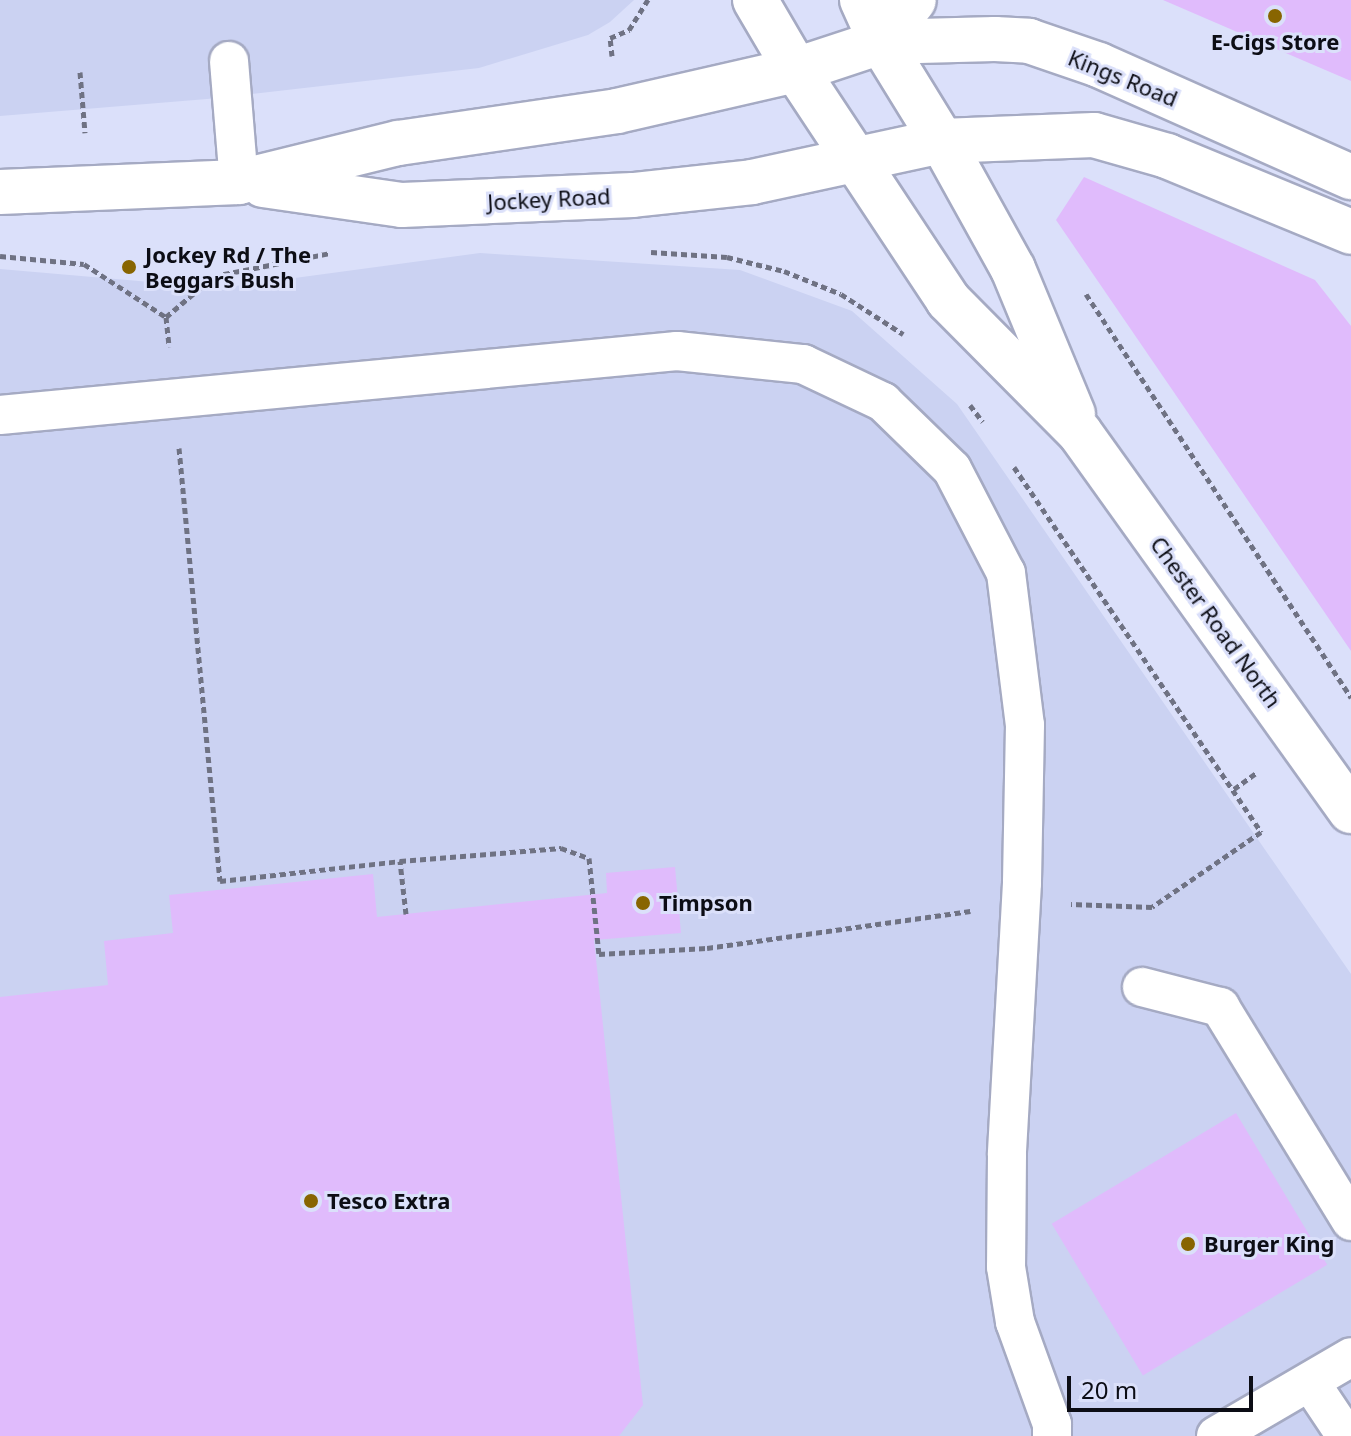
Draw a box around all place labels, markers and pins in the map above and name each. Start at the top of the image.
marker: E-Cigs Store [1266,7,1284,25]
place label: E-Cigs Store [1211,29,1339,55]
place label: Jockey Rd / The Beggars Bush [145,241,311,292]
marker: Jockey Rd / The Beggars Bush [120,258,138,276]
place label: Timpson [659,890,753,916]
marker: Timpson [634,894,652,912]
place label: Tesco Extra [327,1188,450,1214]
marker: Tesco Extra [302,1192,320,1210]
place label: Burger King [1204,1231,1335,1257]
marker: Burger King [1179,1235,1197,1253]

